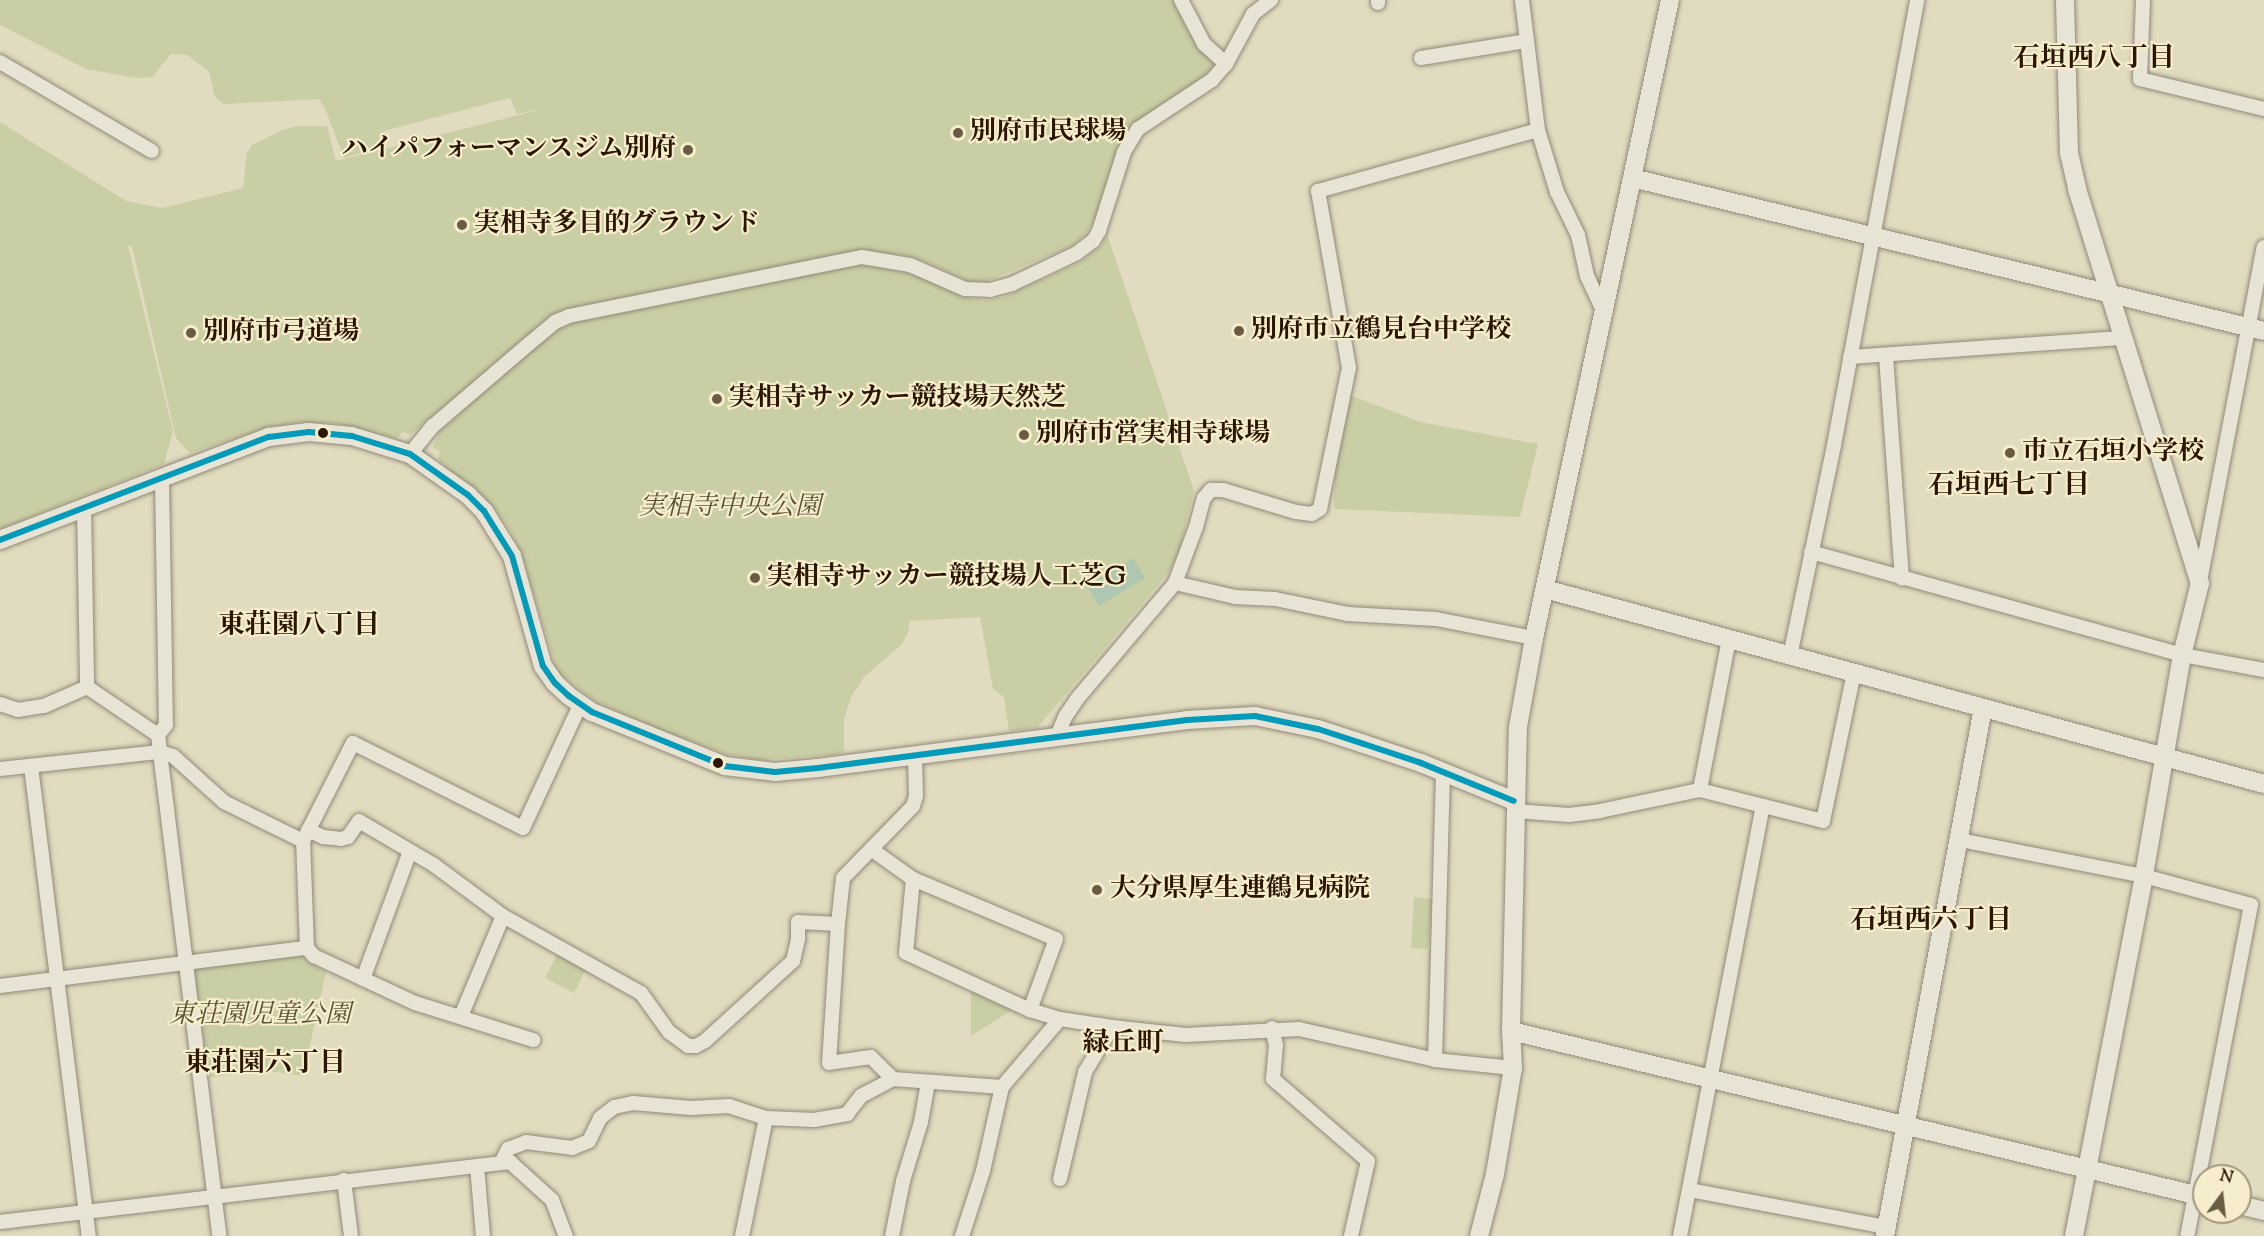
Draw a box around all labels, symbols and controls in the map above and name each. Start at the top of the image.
district label: 石垣西八丁目 [2013,44,2175,76]
place label: 別府市民球場 [970,117,1126,149]
marker: 別府市民球場 [951,126,965,140]
place label: ハイパフォーマンスジム別府 [338,134,676,166]
marker: ハイパフォーマンスジム別府 [681,143,695,157]
place label: 実相寺多目的グラウンド [474,209,760,241]
marker: 実相寺多目的グラウンド [455,218,469,232]
place label: 別府市立鶴見台中学校 [1251,315,1511,347]
place label: 別府市弓道場 [203,317,359,349]
marker: 別府市立鶴見台中学校 [1232,324,1246,338]
marker: 別府市弓道場 [184,326,198,340]
place label: 実相寺サッカー競技場天然芝 [729,383,1067,415]
marker: 実相寺サッカー競技場天然芝 [710,392,724,406]
place label: 別府市営実相寺球場 [1036,419,1270,451]
unlabelled marker [317,427,329,439]
marker: 別府市営実相寺球場 [1017,428,1031,442]
place label: 市立石垣小学校 [2022,437,2204,469]
marker: 市立石垣小学校 [2003,446,2017,460]
district label: 石垣西七丁目 [1928,471,2090,503]
park label: 実相寺中央公園 [639,492,821,524]
place label: 実相寺サッカー競技場人工芝G [767,562,1126,594]
marker: 実相寺サッカー競技場人工芝G [748,571,762,585]
district label: 東荘園八丁目 [218,611,380,643]
unlabelled marker [712,757,724,769]
place label: 大分県厚生連鶴見病院 [1110,874,1370,906]
marker: 大分県厚生連鶴見病院 [1088,881,1106,899]
district label: 石垣西六丁目 [1850,906,2012,938]
park label: 東荘園児童公園 [169,1000,351,1032]
district label: 緑丘町 [1083,1029,1163,1061]
district label: 東荘園六丁目 [184,1049,346,1081]
north arrow [2192,1164,2252,1224]
text: N [2217,1165,2235,1191]

